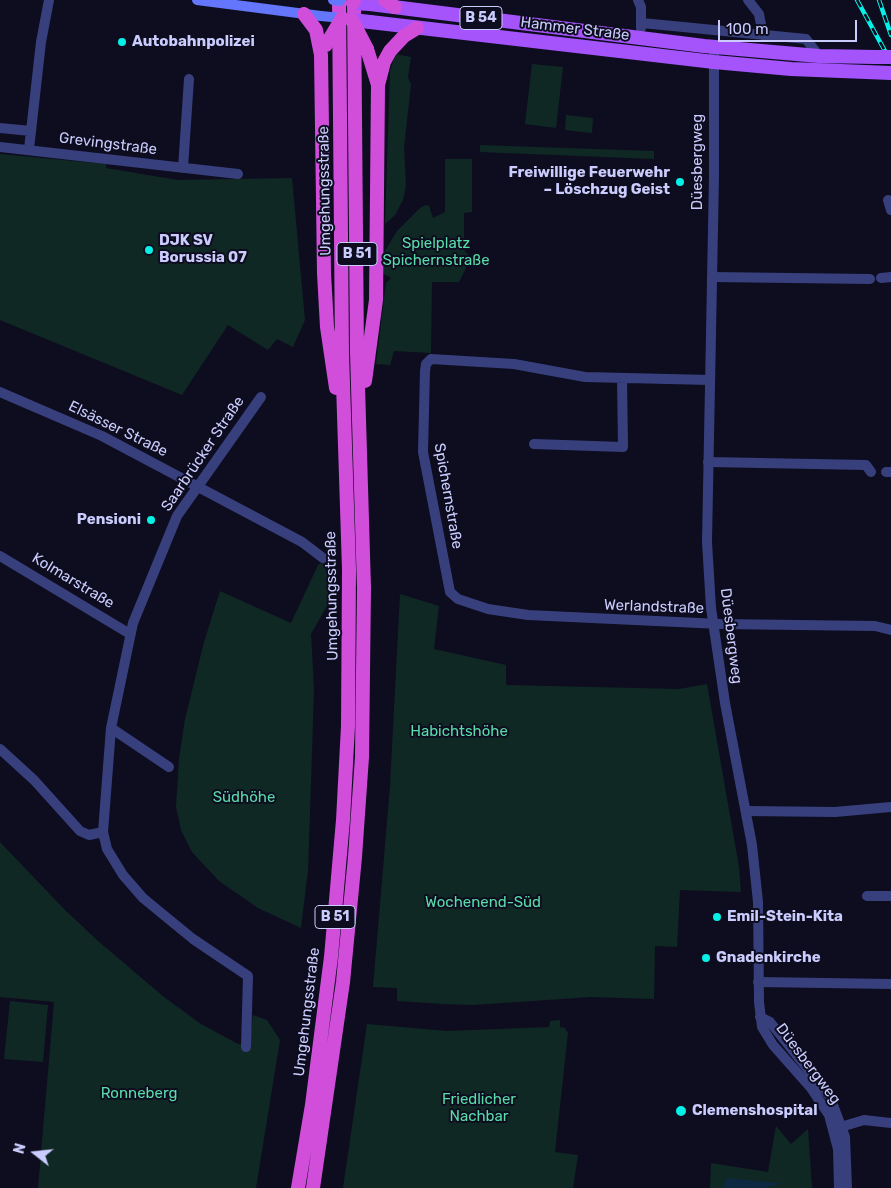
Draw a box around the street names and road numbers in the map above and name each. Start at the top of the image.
road number: B 54 [460,7,502,30]
street label: Hammer Straße [519,13,631,45]
street label: Düesbergweg [689,114,707,210]
street label: Umgehungsstraße [315,126,335,256]
street label: Grevingstraße [58,129,158,159]
road number: B 51 [337,242,377,266]
street label: Saarbrücker Straße [158,393,248,515]
street label: Elsässer Straße [66,397,170,461]
street label: Spichernstraße [430,442,466,550]
street label: Umgehungsstraße [322,531,342,661]
street label: Kolmarstraße [29,549,117,613]
street label: Düesbergweg [716,587,746,685]
street label: Werlandstraße [604,596,704,618]
road number: B 51 [315,906,355,929]
street label: Umgehungsstraße [290,947,324,1077]
street label: Düesbergweg [772,1020,844,1108]

